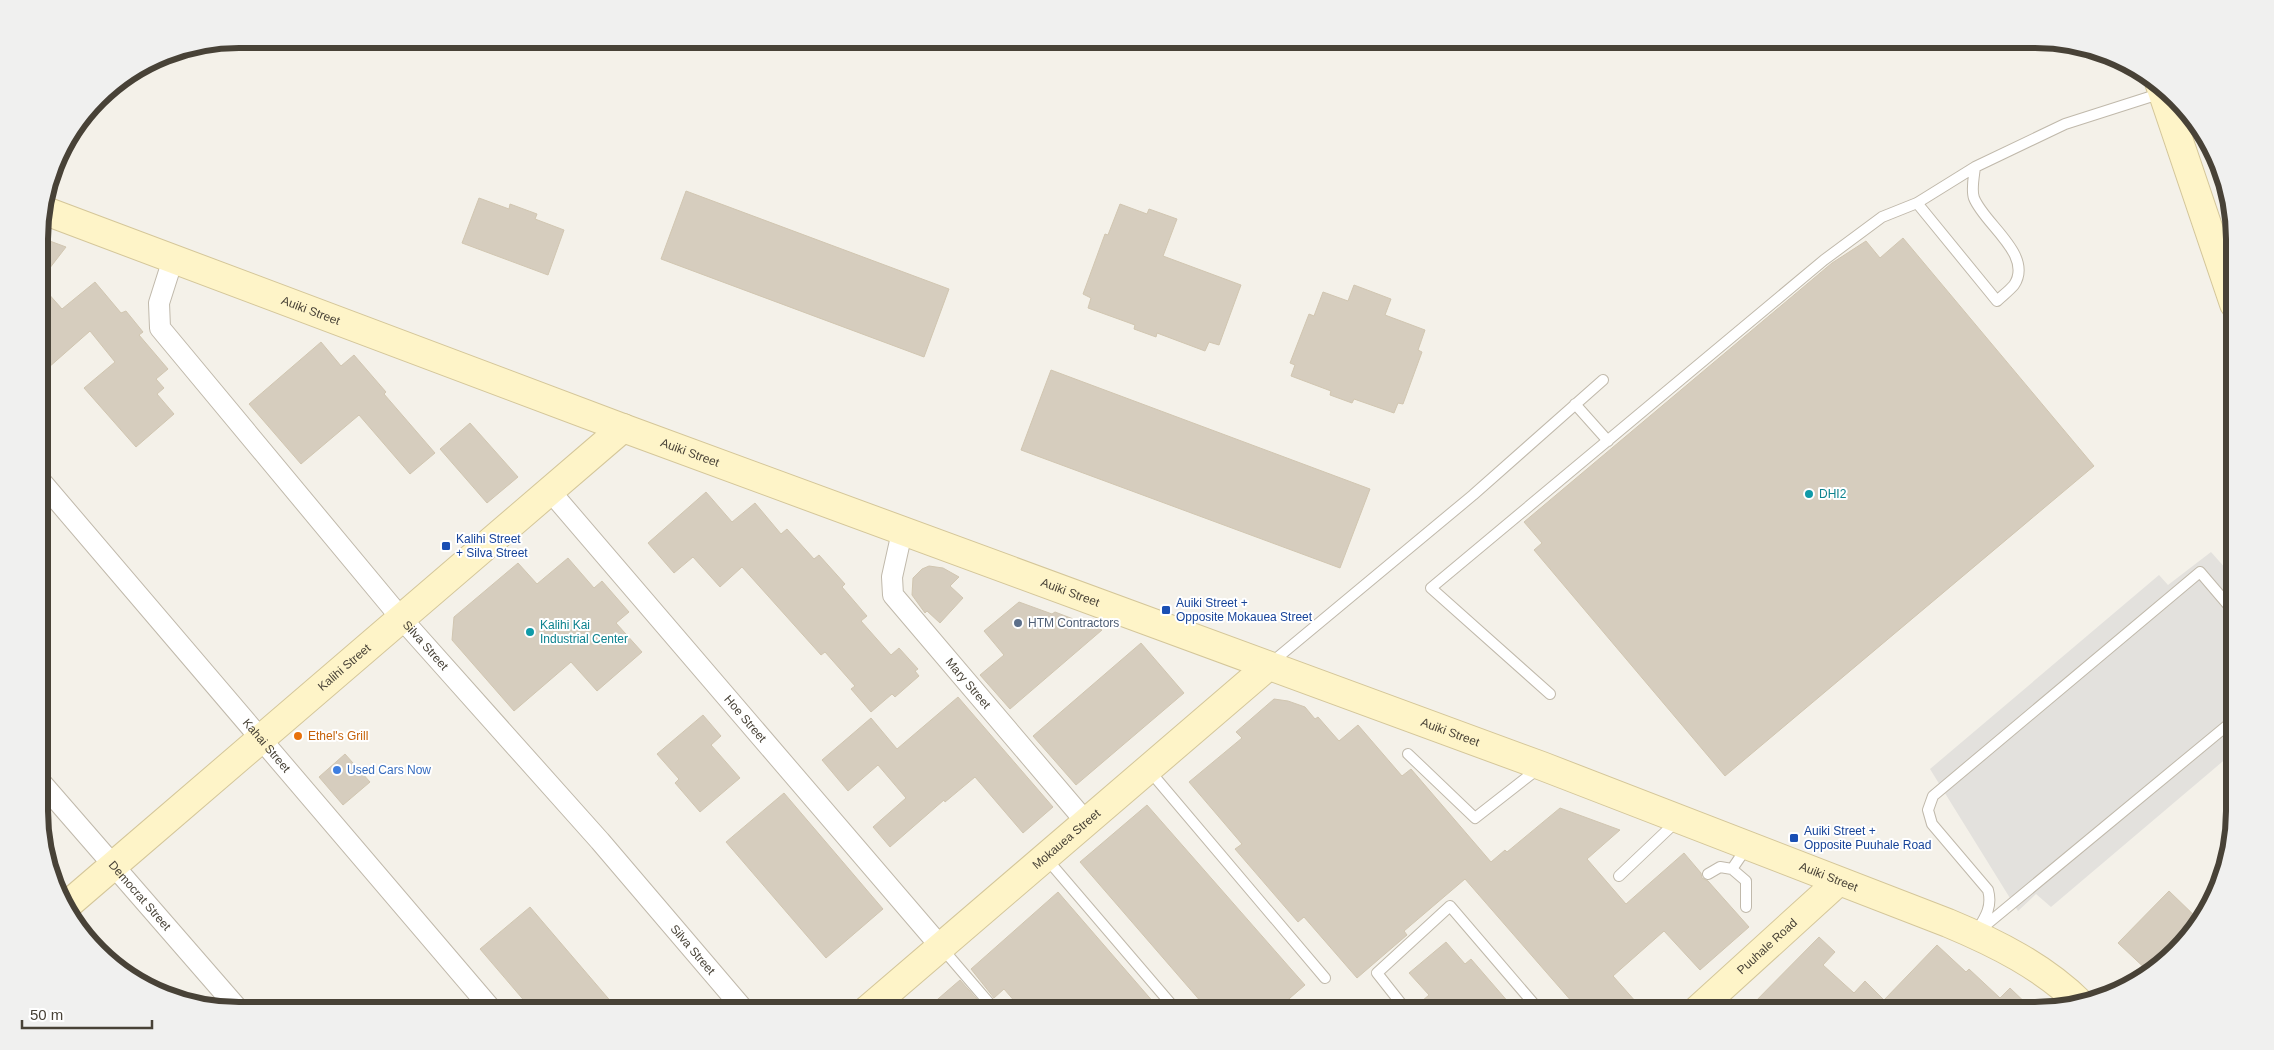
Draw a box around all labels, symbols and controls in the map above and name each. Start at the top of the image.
street label: Auiki Street [279,293,343,328]
street label: Auiki Street [659,435,722,470]
place label: DHI2 [1819,487,1847,501]
marker: DHI2 [1803,488,1815,500]
place label: Kalihi Street + Silva Street [456,532,528,560]
marker: Kalihi Street + Silva Street [440,540,452,552]
street label: Auiki Street [1039,575,1102,610]
place label: Auiki Street + Opposite Mokauea Street [1176,596,1313,624]
marker: Auiki Street + Opposite Mokauea Street [1160,604,1172,616]
place label: HTM Contractors [1028,616,1119,630]
marker: HTM Contractors [1012,617,1024,629]
street label: Silva Street [400,618,452,673]
place label: Kalihi Kai Industrial Center [540,618,628,646]
marker: Kalihi Kai Industrial Center [524,626,536,638]
street label: Kalihi Street [315,640,374,694]
street label: Mary Street [943,655,994,712]
street label: Hoe Street [721,692,770,746]
street label: Auiki Street [1419,715,1482,750]
street label: Kahai Street [240,716,294,776]
place label: Ethel's Grill [308,729,368,743]
marker: Ethel's Grill [292,730,304,742]
place label: Used Cars Now [347,763,431,777]
marker: Used Cars Now [331,764,343,776]
street label: Mokauea Street [1030,806,1104,872]
place label: Auiki Street + Opposite Puuhale Road [1804,824,1931,852]
marker: Auiki Street + Opposite Puuhale Road [1788,832,1800,844]
street label: Democrat Street [106,858,174,934]
street label: Auiki Street [1797,859,1860,895]
street label: Puuhale Road [1734,916,1800,977]
street label: Silva Street [667,922,718,978]
scale bar [22,998,152,1030]
text: 50 m [30,1006,63,1023]

